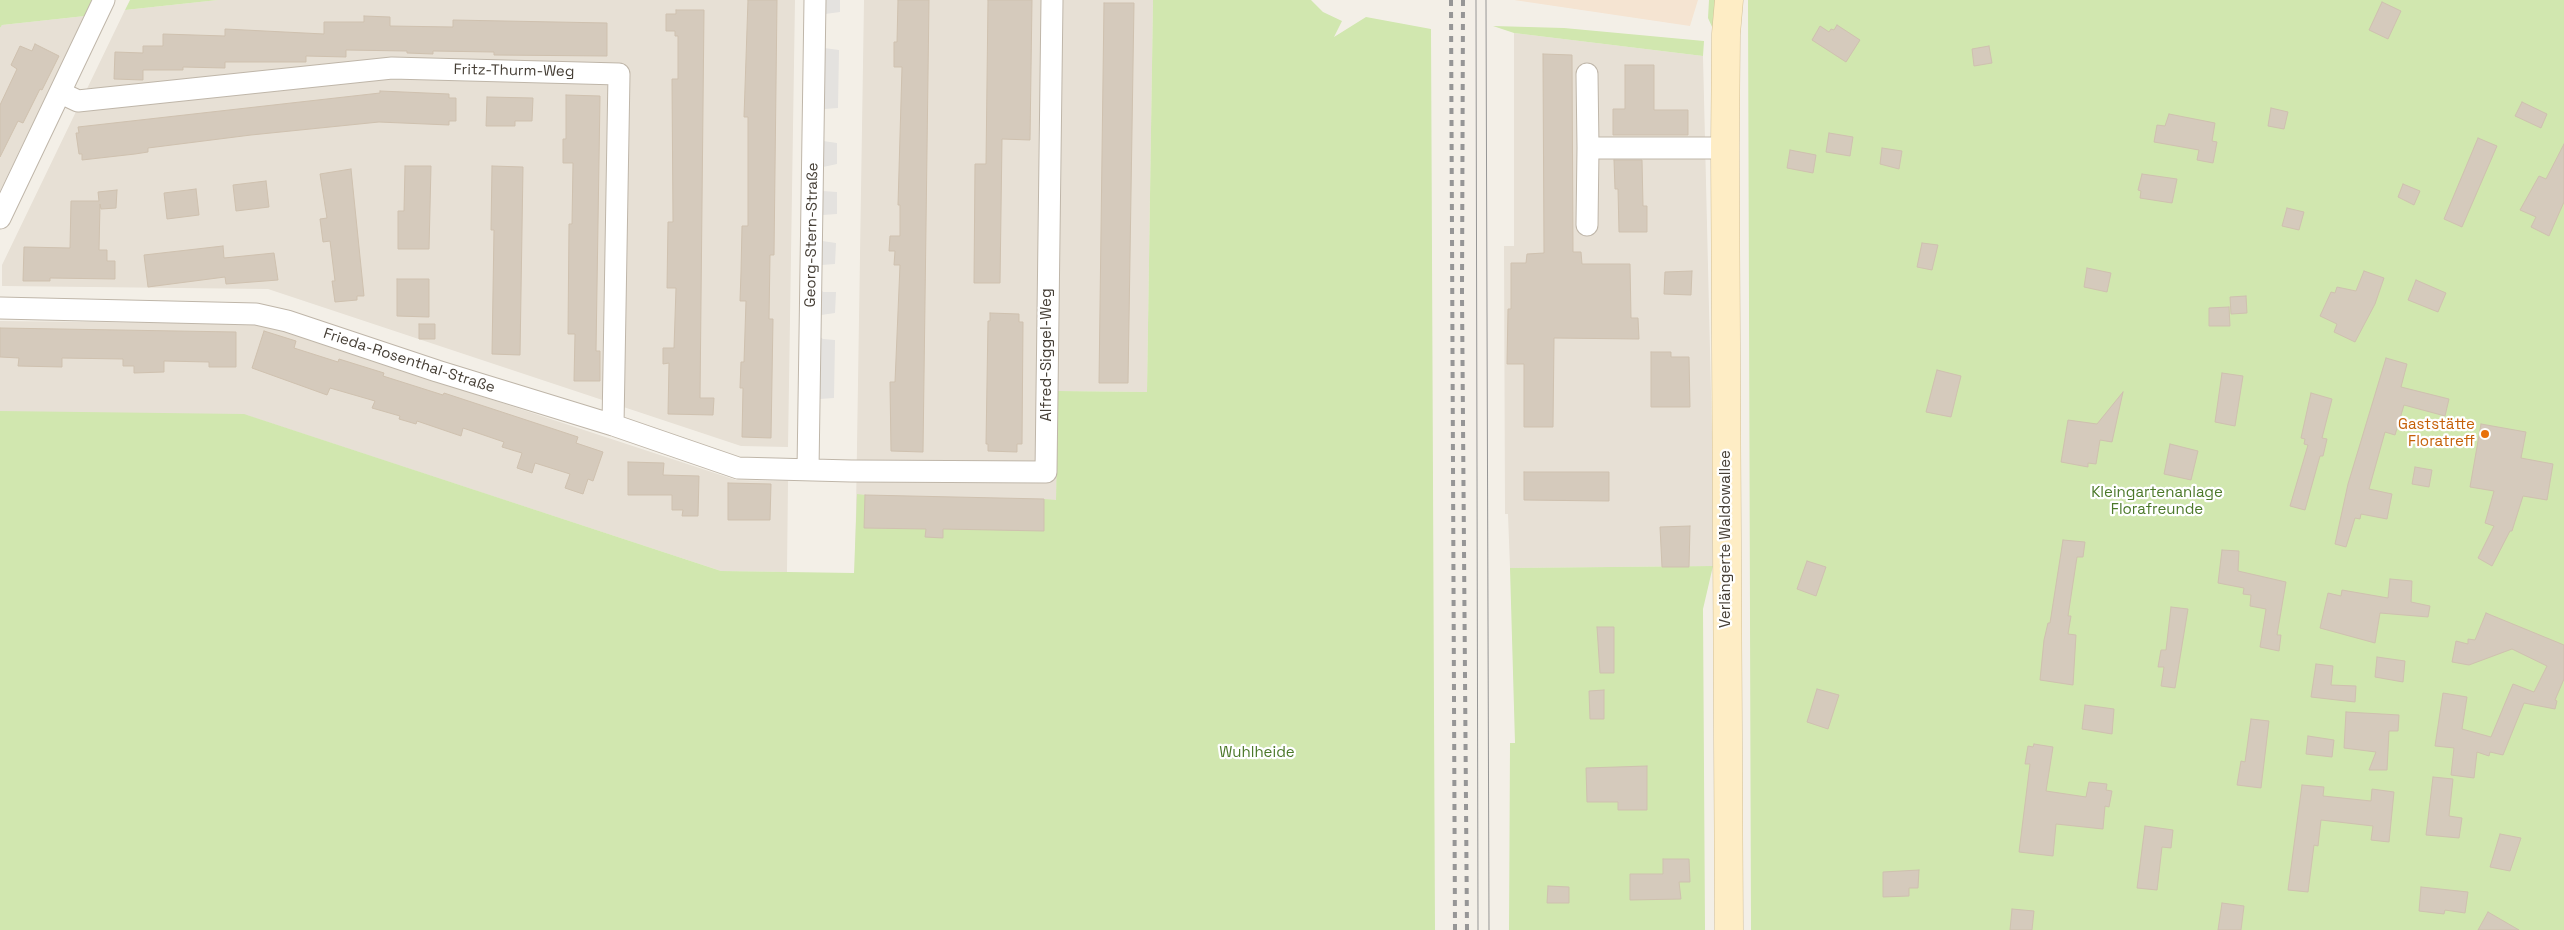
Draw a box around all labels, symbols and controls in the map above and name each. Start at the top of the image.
street label: Fritz-Thurm-Weg [453,61,575,81]
street label: Georg-Stern-Straße [802,163,822,307]
street label: Alfred-Siggel-Weg [1038,288,1056,422]
street label: Frieda-Rosenthal-Straße [321,325,497,397]
place label: Gaststätte Floratreff [2398,416,2475,451]
marker: Gaststätte Floratreff [2479,428,2491,440]
street label: Verlängerte Waldowallee [1717,450,1735,628]
park label: Kleingartenanlage Florafreunde [2091,484,2223,519]
park label: Wuhlheide [1219,744,1295,762]

